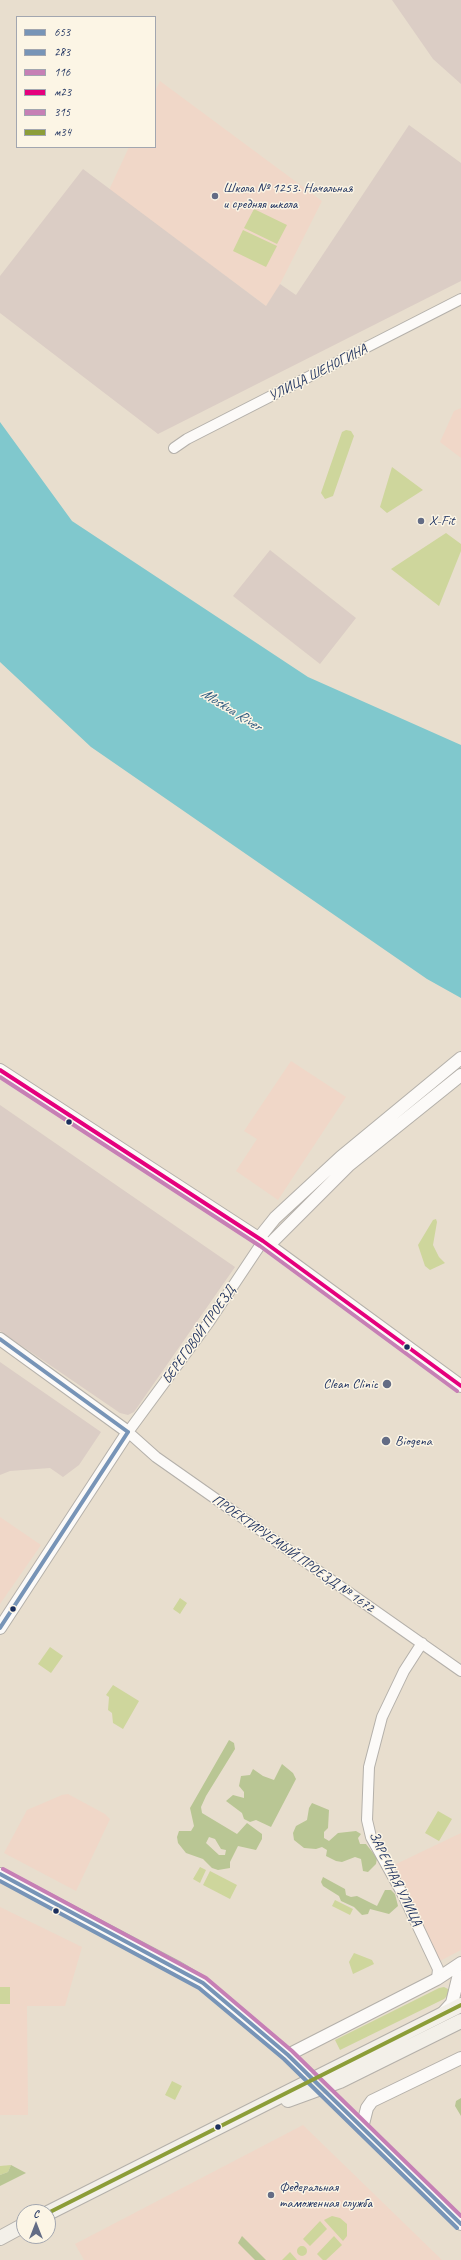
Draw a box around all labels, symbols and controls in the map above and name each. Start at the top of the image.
legend [16,16,156,148]
text: 653 [54,24,70,40]
text: 283 [54,44,70,60]
text: 116 [54,64,70,80]
text: м23 [54,84,71,100]
text: 315 [54,104,70,120]
text: м34 [54,124,71,140]
place label: Школа № 1253. Начальная и средняя школа [223,180,353,212]
marker: Школа № 1253. Начальная и средняя школа [210,191,220,201]
street label: УЛИЦА ШЕНОГИНА [266,341,370,405]
place label: X-Fit [429,513,455,529]
marker: X-Fit [416,516,426,526]
water label: Moskva River [198,684,264,736]
unlabelled marker [64,1117,74,1127]
street label: БЕРЕГОВОЙ ПРОЕЗД [159,1283,239,1387]
unlabelled marker [402,1342,412,1352]
place label: Clean Clinic [323,1376,378,1392]
marker: Clean Clinic [381,1378,393,1390]
place label: Biogena [395,1433,432,1449]
marker: Biogena [380,1435,392,1447]
street label: ПРОЕКТИРУЕМЫЙ ПРОЕЗД № 1672 [209,1491,377,1617]
unlabelled marker [8,1604,18,1614]
street label: ЗАРЕЧНАЯ УЛИЦА [365,1829,425,1929]
unlabelled marker [51,1906,61,1916]
unlabelled marker [213,2122,223,2132]
place label: Федеральная таможенная служба [279,2179,372,2212]
marker: Федеральная таможенная служба [266,2190,276,2200]
north arrow [16,2204,56,2244]
text: С [33,2206,39,2220]

